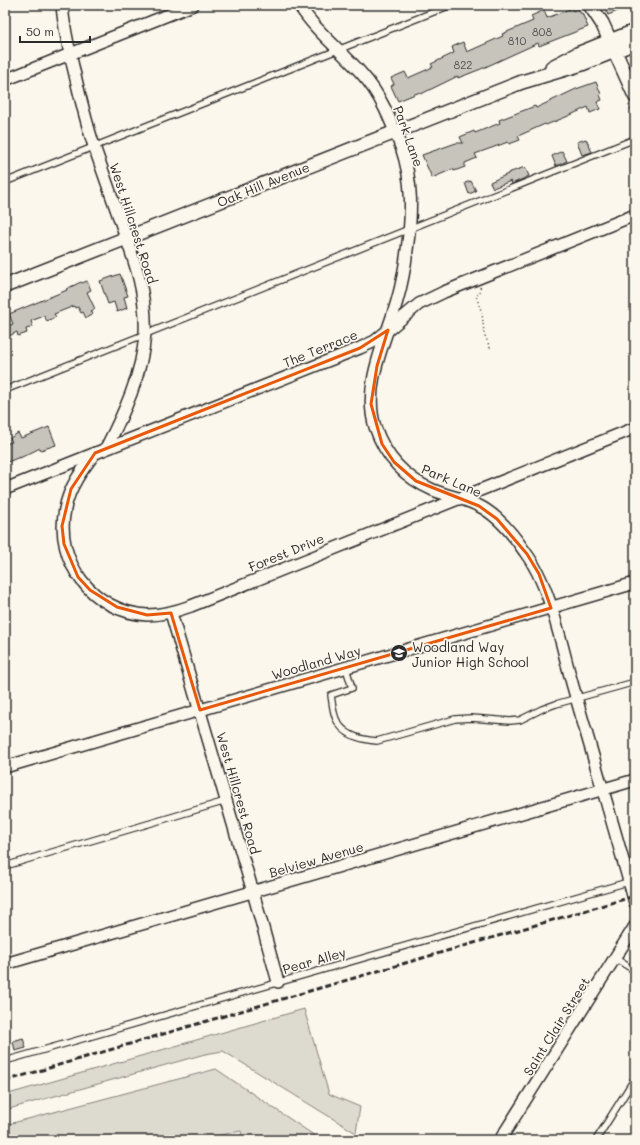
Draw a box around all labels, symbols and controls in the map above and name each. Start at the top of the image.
scale bar [20,18,90,44]
text: 50 m [26,23,54,39]
house number: 808 [532,24,552,39]
house number: 810 [508,33,526,48]
house number: 822 [454,57,472,72]
street label: Park Lane [390,103,428,169]
street label: Oak Hill Avenue [214,158,312,210]
street label: West Hillcrest Road [106,160,162,286]
street label: The Terrace [280,325,360,371]
street label: Park Lane [419,460,485,500]
street label: Forest Drive [246,529,326,575]
place label: Woodland Way Junior High School [412,638,529,670]
street label: Woodland Way [269,641,363,683]
school or university icon: Woodland Way Junior High School [389,643,409,663]
street label: West Hillcrest Road [213,730,265,856]
street label: Belview Avenue [267,837,365,881]
street label: Pear Alley [280,943,348,977]
street label: Saint Clair Street [519,973,593,1078]

